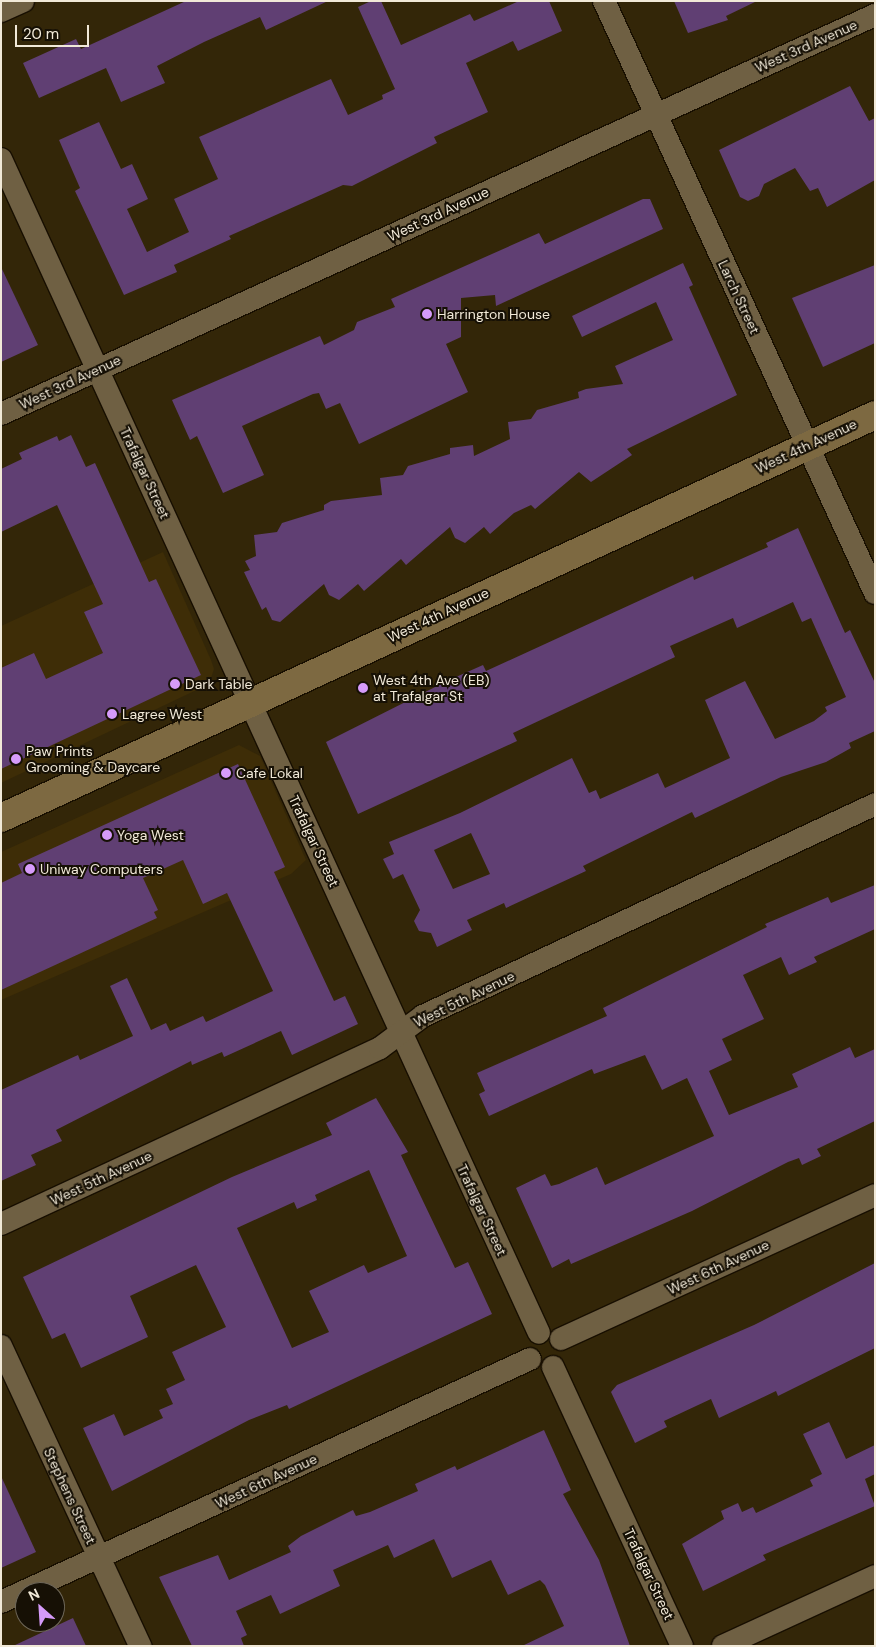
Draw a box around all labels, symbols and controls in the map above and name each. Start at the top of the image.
scale bar [18,15,91,47]
street label: West 3rd Avenue [752,16,860,76]
text: 20 m [23,24,59,44]
street label: West 3rd Avenue [385,183,491,245]
street label: Larch Street [715,257,763,337]
place label: Harrington House [437,306,550,322]
marker: Harrington House [421,308,433,320]
street label: West 3rd Avenue [17,351,123,413]
street label: West 4th Avenue [753,415,859,477]
street label: Trafalgar Street [116,425,174,521]
street label: West 4th Avenue [385,584,491,646]
place label: West 4th Ave (EB) at Trafalgar St [373,672,490,704]
place label: Dark Table [185,676,252,692]
marker: Dark Table [169,678,181,690]
marker: West 4th Ave (EB) at Trafalgar St [357,682,369,694]
place label: Lagree West [122,706,202,722]
marker: Lagree West [106,708,118,720]
place label: Paw Prints Grooming & Daycare [26,743,160,776]
marker: Paw Prints Grooming & Daycare [10,753,22,765]
place label: Cafe Lokal [236,765,303,781]
marker: Cafe Lokal [220,767,232,779]
street label: Trafalgar Street [285,793,343,889]
place label: Yoga West [117,827,184,843]
marker: Yoga West [101,829,113,841]
place label: Uniway Computers [40,861,163,877]
marker: Uniway Computers [24,863,36,875]
street label: West 5th Avenue [411,967,517,1031]
street label: West 5th Avenue [48,1147,154,1209]
street label: Trafalgar Street [453,1162,511,1258]
street label: West 6th Avenue [664,1236,772,1298]
street label: Stephens Street [40,1445,100,1547]
street label: West 6th Avenue [212,1450,320,1512]
street label: Trafalgar Street [620,1526,678,1622]
north arrow [15,1582,65,1632]
text: N [25,1584,42,1605]

